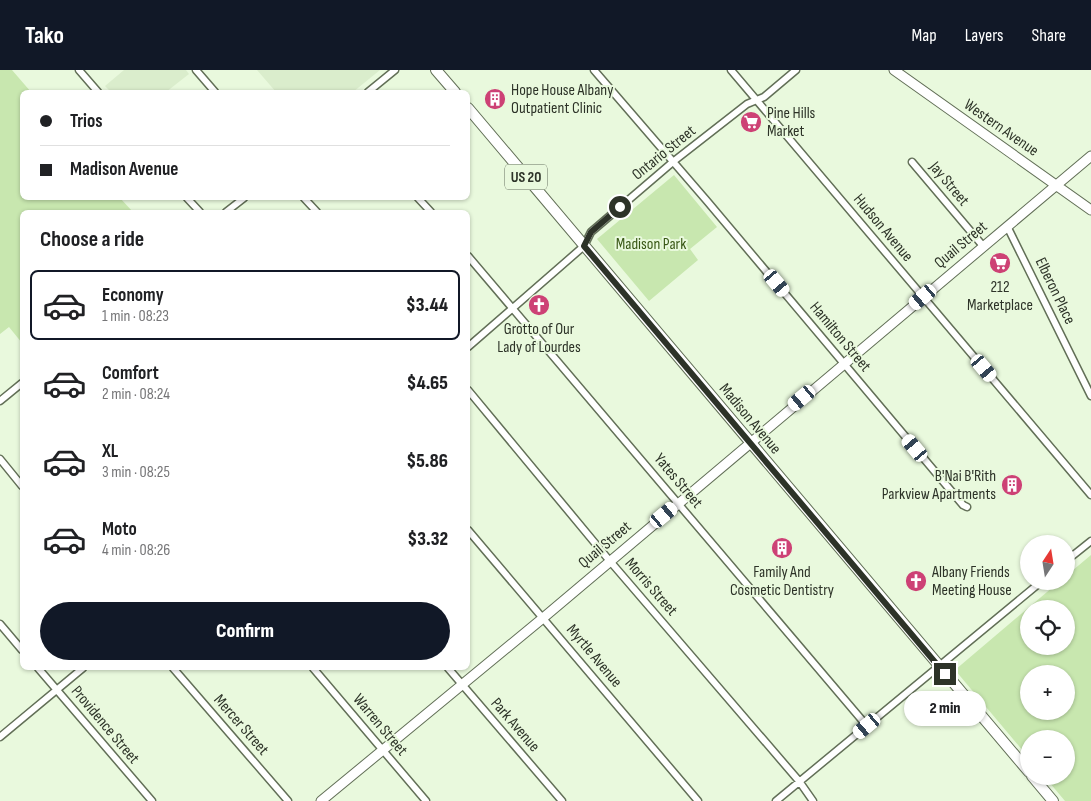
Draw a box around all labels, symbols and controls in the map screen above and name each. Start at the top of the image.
text: Tako [25,21,64,50]
text: Map [912,25,937,46]
text: Layers [965,25,1004,46]
text: Share [1032,25,1066,46]
place label: Hope House Albany Outpatient Clinic [511,81,613,118]
building icon: Hope House Albany Outpatient Clinic [483,87,507,111]
street label: Western Avenue [960,95,1042,161]
place label: Pine Hills Market [767,104,816,141]
text: Trios [70,110,103,133]
supermarket icon: Pine Hills Market [739,110,763,134]
street label: Ontario Street [628,122,700,184]
street label: Jay Street [924,157,973,210]
text: Madison Avenue [70,158,178,181]
road number: US 20 [505,164,547,190]
street label: Hudson Avenue [849,190,917,266]
route start [609,196,631,218]
street label: Quail Street [931,217,991,273]
text: Choose a ride [40,226,144,253]
park label: Madison Park [616,235,686,254]
supermarket icon: 212 Marketplace [988,251,1012,275]
street label: Elberon Place [1031,255,1079,327]
car [761,267,792,299]
place label: 212 Marketplace [967,278,1033,315]
car [906,282,939,312]
icon: car [42,283,87,328]
text: Economy [102,284,164,307]
church icon: Grotto of Our Lady of Lourdes [527,293,551,317]
text: $3.44 [406,294,448,317]
street label: Hamilton Street [805,298,875,376]
text: 1 min · 08:23 [102,307,169,326]
place label: Grotto of Our Lady of Lourdes [497,320,581,357]
car [968,352,999,384]
icon: car [42,361,87,406]
text: Comfort [102,362,159,385]
text: $4.65 [407,372,448,395]
street label: Madison Avenue [715,380,785,458]
car [785,383,818,413]
text: 2 min · 08:24 [102,385,170,404]
car [899,432,930,464]
icon: car [42,439,87,484]
text: XL [102,440,118,463]
text: $5.86 [406,450,448,473]
street label: Yates Street [650,450,706,512]
text: 3 min · 08:25 [102,463,170,482]
place label: B'Nai B'Rith Parkview Apartments [882,467,996,504]
building icon: B'Nai B'Rith Parkview Apartments [1000,473,1024,497]
car [647,500,680,530]
icon: car [42,517,87,562]
street label: Quail Street [575,517,635,573]
text: Moto [102,518,137,541]
text: $3.32 [407,528,448,551]
north arrow [1020,535,1075,590]
map controls [1020,535,1075,785]
building icon: Family And Cosmetic Dentistry [770,536,794,560]
text: 4 min · 08:26 [102,541,170,560]
street label: Morris Street [621,554,681,620]
place label: Family And Cosmetic Dentistry [730,563,834,600]
place label: Albany Friends Meeting House [931,563,1012,600]
church icon: Albany Friends Meeting House [904,569,928,593]
button: locate [1020,600,1075,655]
button: Confirm [40,602,450,660]
street label: Myrtle Avenue [562,621,626,691]
route end [934,663,956,685]
button: + [1020,665,1075,720]
street label: Providence Street [67,682,143,768]
street label: Warren Street [349,690,411,760]
street label: Mercer Street [210,691,273,759]
callout: 2 min [904,692,986,726]
street label: Park Avenue [486,694,544,756]
text: 2 min [929,699,961,718]
car [850,711,883,741]
button: − [1020,730,1075,785]

